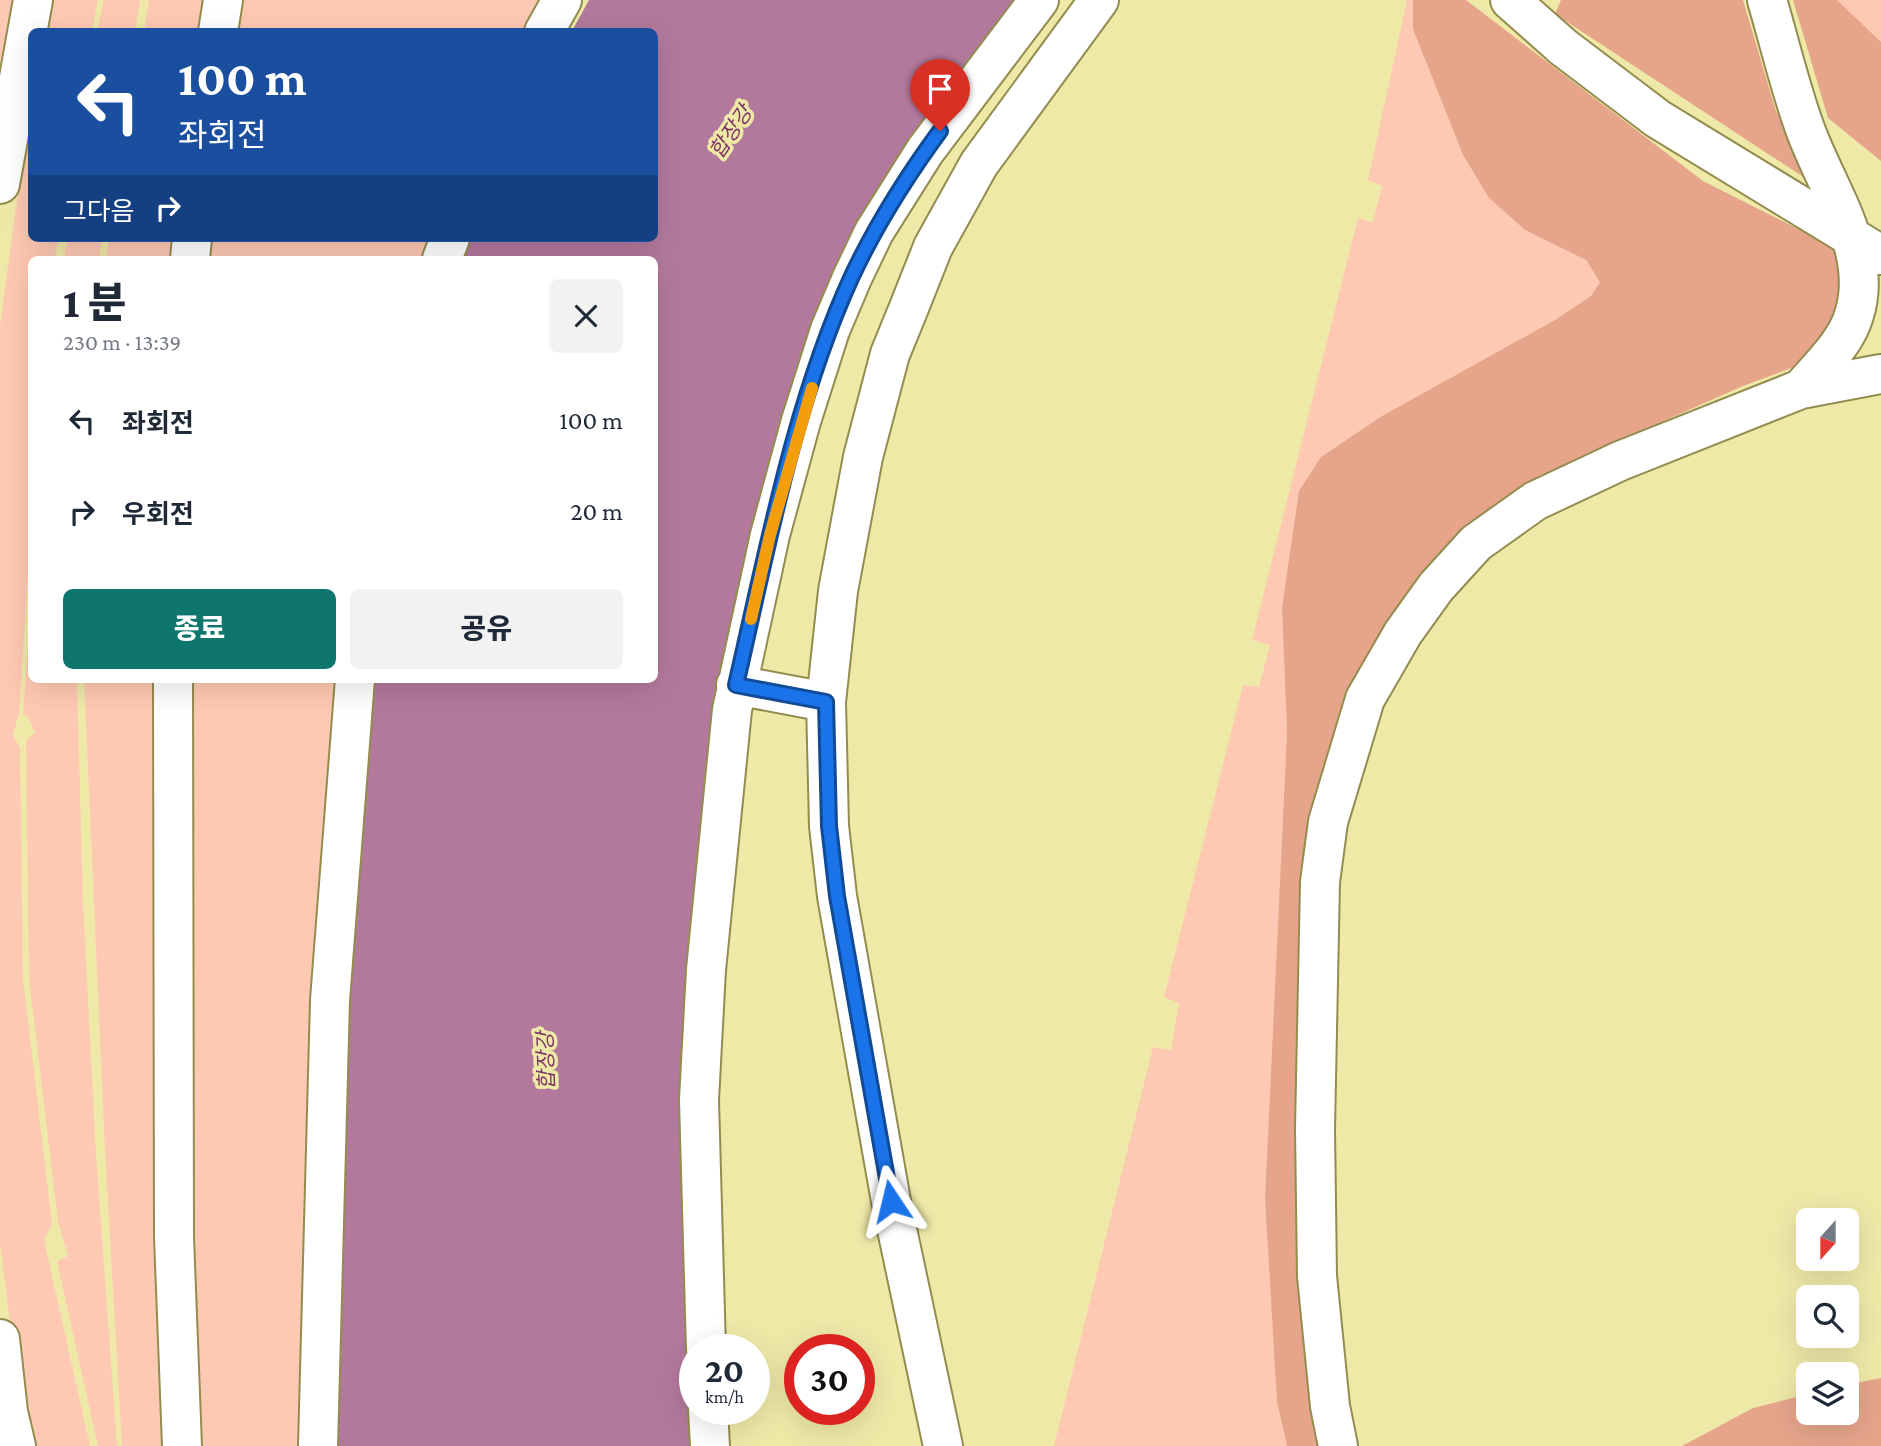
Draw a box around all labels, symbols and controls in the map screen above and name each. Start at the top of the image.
text: 100 m [178,51,307,106]
icon: left [63,56,154,147]
pin [910,59,970,131]
icon: arrive [921,70,959,108]
water label: 합장강 [705,99,759,163]
text: 좌회전 [178,117,266,153]
icon: right [149,189,187,227]
text: 그다음 [63,197,135,226]
text: 1 분 [63,279,126,326]
button: close [549,279,623,353]
text: 230 m · 13:39 [63,329,181,355]
icon: left [63,402,101,440]
text: 100 m [559,406,623,435]
text: 좌회전 [122,409,194,438]
icon: right [63,493,101,531]
text: 20 m [570,497,623,526]
text: 우회전 [122,500,194,529]
button: 종료 [63,589,336,669]
button: 공유 [350,589,623,669]
water label: 합장강 [533,1029,559,1090]
position arrow [854,1164,928,1238]
north arrow [1796,1208,1858,1270]
map controls [1796,1208,1859,1425]
button: search [1796,1285,1859,1348]
speed limit sign: 30 [784,1334,875,1425]
text: 20 [705,1351,744,1390]
button: layers [1796,1362,1859,1425]
text: km/h [705,1387,744,1407]

